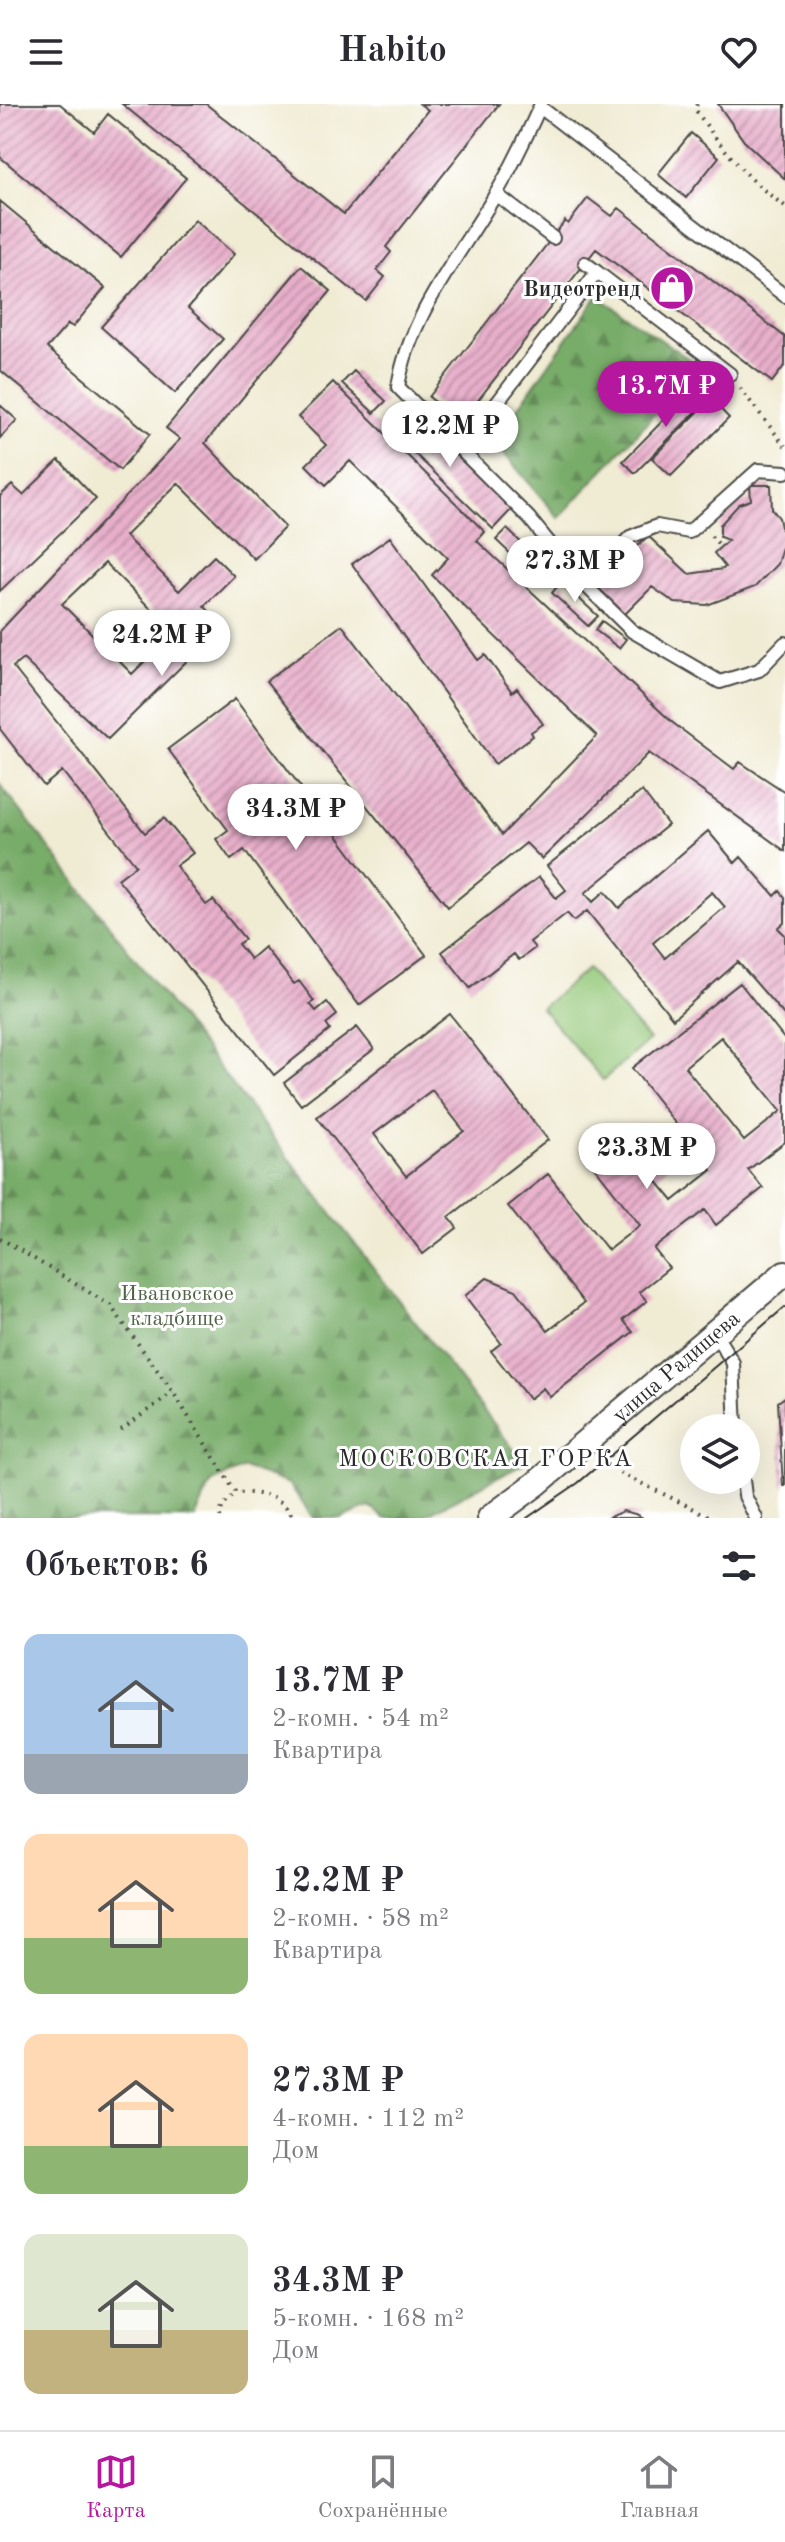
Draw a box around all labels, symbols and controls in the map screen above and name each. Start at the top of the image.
icon: menu [24,30,68,74]
icon: heart [717,30,761,74]
text: Habito [338,34,447,70]
shop icon: Видеотренд [648,264,696,312]
place label: Видеотренд [523,279,641,301]
pin: 13.7M ₽ [592,361,740,429]
text: 13.7M ₽ [615,374,717,400]
pin: 12.2M ₽ [376,401,524,469]
text: 12.2M ₽ [399,414,501,440]
pin: 27.3M ₽ [501,536,649,604]
text: 27.3M ₽ [524,549,626,575]
pin: 24.2M ₽ [88,610,236,678]
text: 24.2M ₽ [111,623,213,649]
pin: 34.3M ₽ [222,784,370,852]
text: 34.3M ₽ [245,797,347,823]
pin: 23.3M ₽ [573,1123,721,1191]
text: 23.3M ₽ [596,1136,698,1162]
park label: Ивановское кладбище [120,1283,234,1330]
street label: улица Радищева [609,1307,745,1427]
map controls [680,1414,760,1494]
button: layers [680,1414,760,1494]
district label: МОСКОВСКАЯ ГОРКА [338,1448,634,1472]
icon: filters [717,1544,761,1588]
text: Объектов: 6 [24,1549,209,1583]
text: 13.7M ₽ [272,1665,404,1699]
icon: home [88,1666,184,1762]
text: 2-комн. · 54 m² [272,1706,449,1732]
text: Квартира [272,1738,382,1764]
text: 12.2M ₽ [272,1865,404,1899]
icon: home [88,1866,184,1962]
text: 2-комн. · 58 m² [272,1906,449,1932]
text: Квартира [272,1938,382,1964]
text: 27.3M ₽ [272,2065,404,2099]
icon: home [88,2066,184,2162]
text: 4-комн. · 112 m² [272,2106,464,2132]
text: Дом [272,2138,319,2164]
text: 34.3M ₽ [272,2265,404,2299]
icon: home [88,2266,184,2362]
text: 5-комн. · 168 m² [272,2306,464,2332]
text: Дом [272,2338,319,2364]
tab: Карта [86,2450,146,2525]
tab: Сохранённые [318,2450,448,2525]
tab: Главная [620,2450,699,2525]

